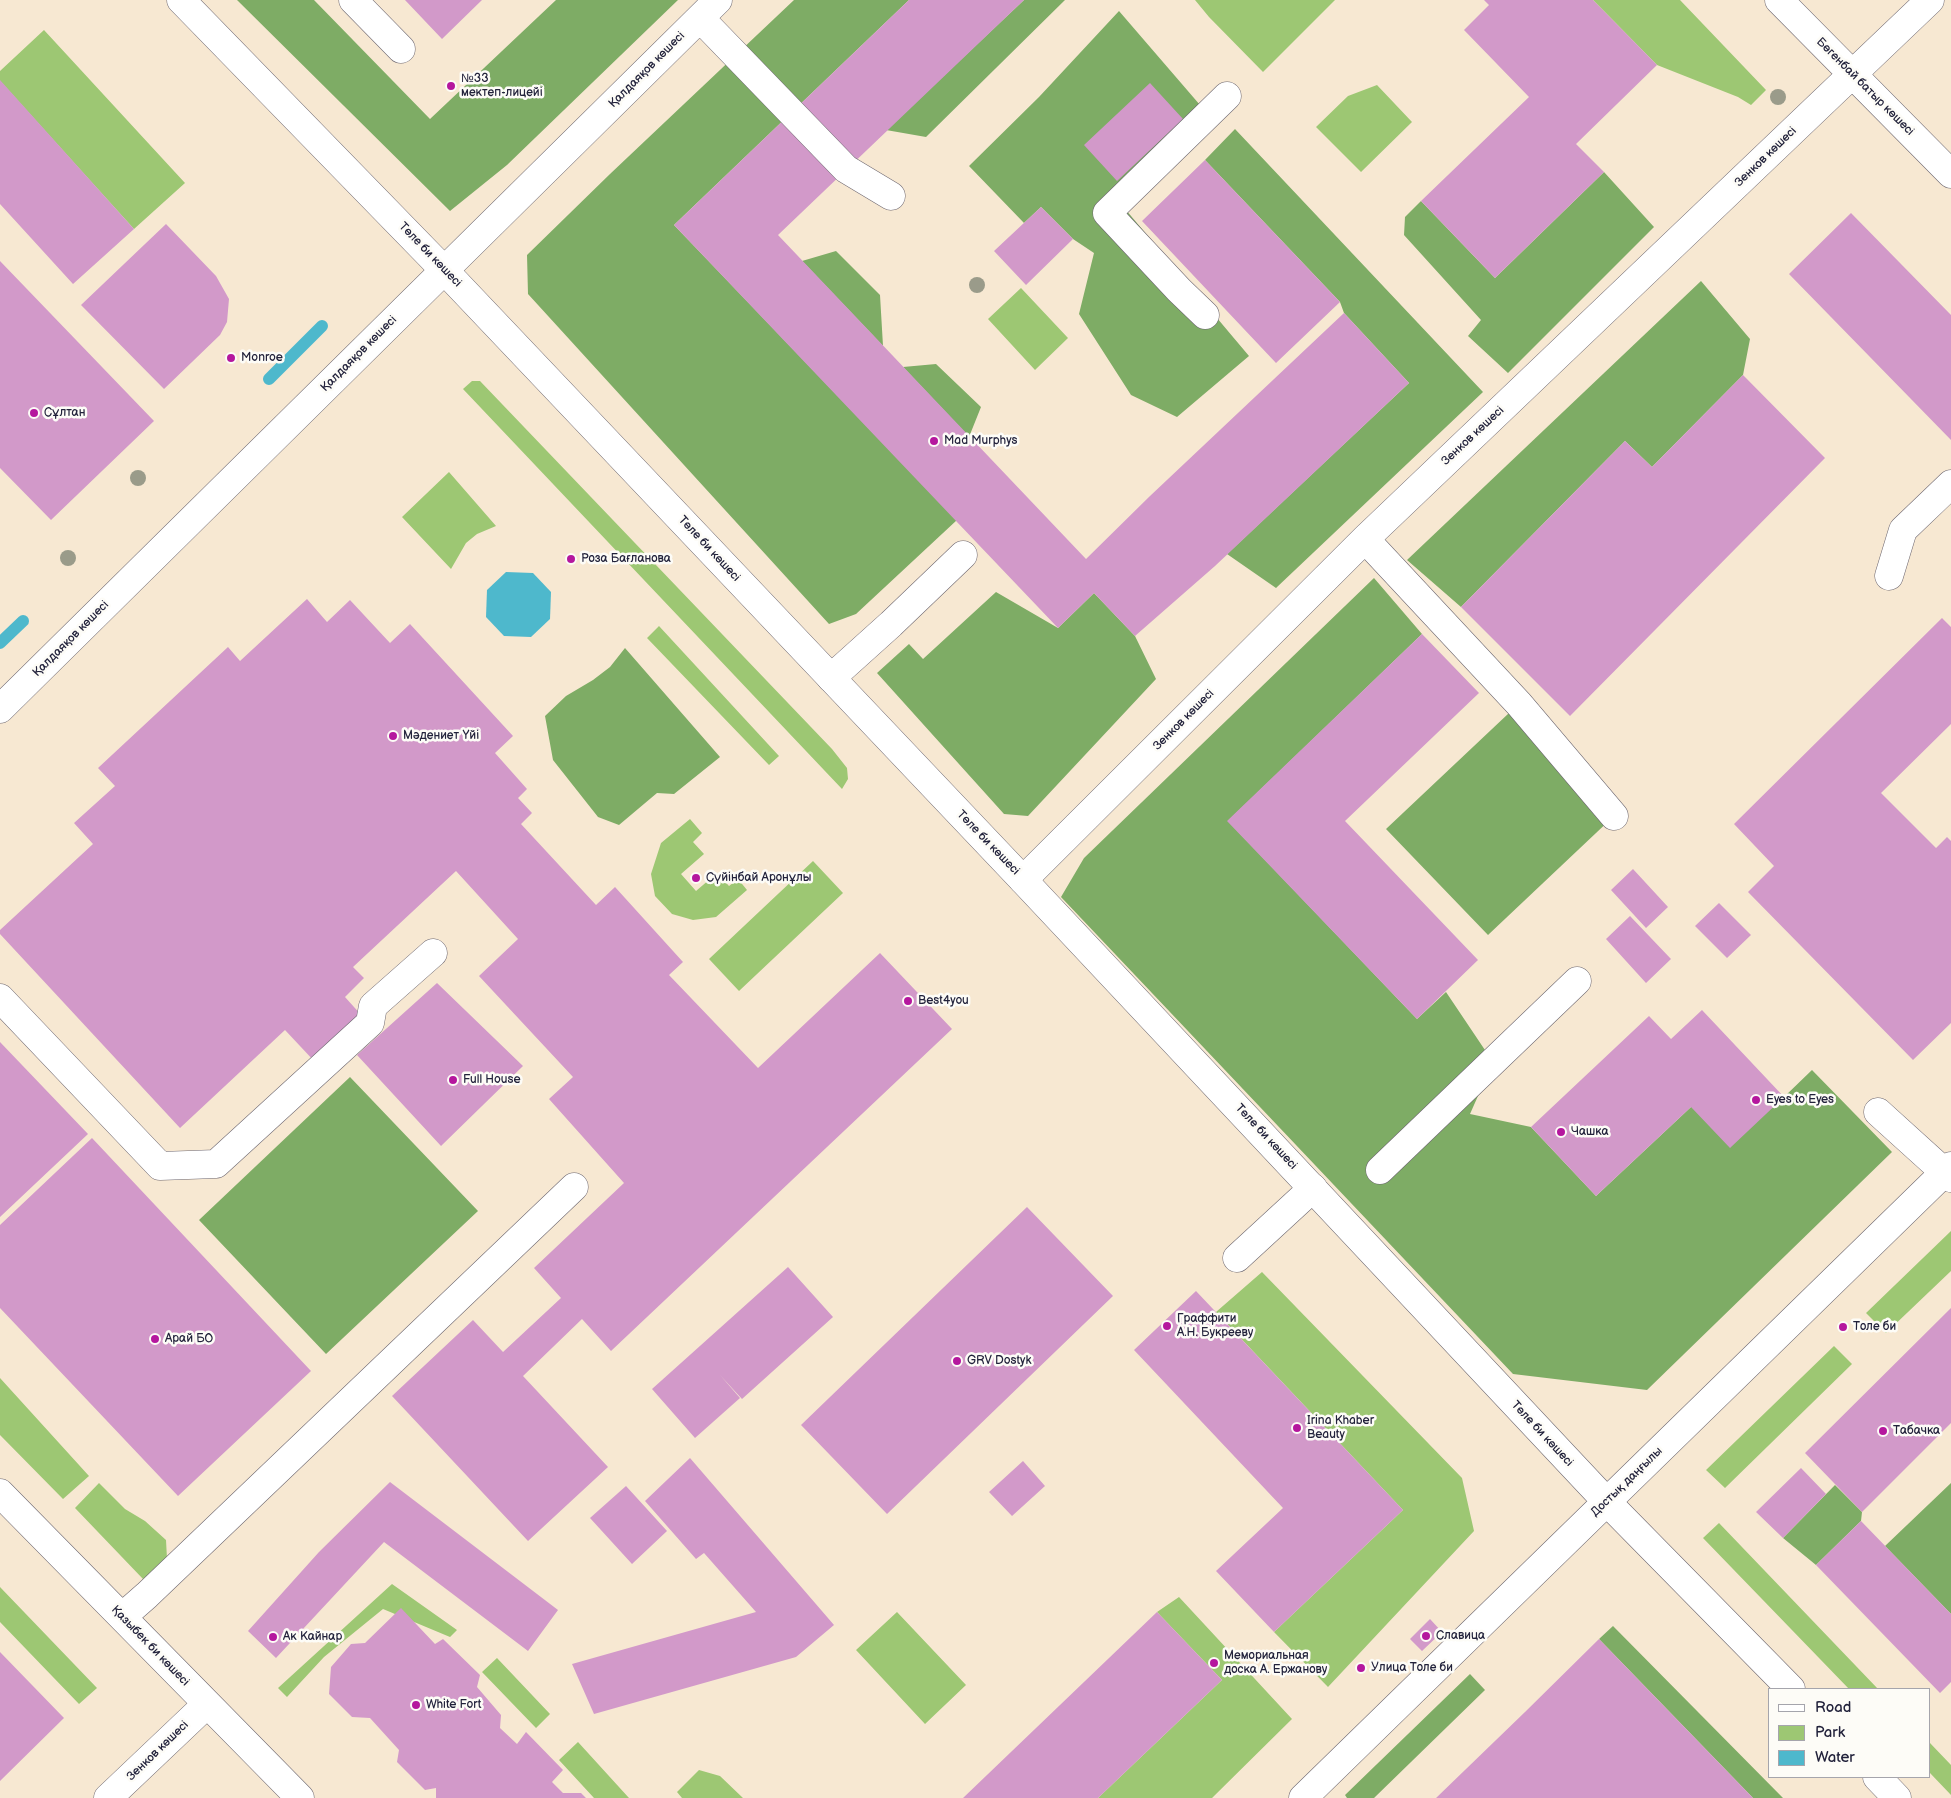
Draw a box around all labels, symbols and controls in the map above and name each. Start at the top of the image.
street label: Қалдаяқов көшесі [606,29,688,111]
street label: Бөгенбай батыр көшесі [1813,35,1917,139]
place label: №33 мектеп-лицейі [461,72,543,100]
marker: №33 мектеп-лицейі [445,80,457,92]
street label: Зенков көшесі [1732,124,1800,190]
street label: Төле би көшесі [396,220,464,290]
street label: Қалдаяқов көшесі [318,313,400,395]
place label: Monroe [241,351,283,365]
marker: Monroe [225,352,237,364]
street label: Зенков көшесі [1439,403,1507,469]
place label: Сұлтан [44,406,85,420]
marker: Сұлтан [28,407,40,419]
place label: Mad Murphys [944,434,1017,448]
marker: Mad Murphys [928,435,940,447]
street label: Төле би көшесі [675,513,743,585]
place label: Роза Бағланова [581,552,671,566]
marker: Роза Бағланова [565,553,577,565]
street label: Қалдаяқов көшесі [30,598,112,680]
street label: Зенков көшесі [1151,687,1217,753]
place label: Мәдениет Үйі [403,729,479,743]
marker: Мәдениет Үйі [387,730,399,742]
street label: Төле би көшесі [954,808,1022,878]
place label: Сүйінбай Аронұлы [706,871,811,885]
marker: Сүйінбай Аронұлы [690,872,702,884]
place label: Best4you [918,994,969,1008]
marker: Best4you [902,995,914,1007]
place label: Full House [463,1073,521,1087]
marker: Full House [447,1074,459,1086]
place label: Eyes to Eyes [1766,1093,1834,1107]
marker: Eyes to Eyes [1750,1094,1762,1106]
street label: Төле би көшесі [1232,1101,1300,1173]
place label: Чашка [1571,1125,1609,1139]
marker: Чашка [1555,1126,1567,1138]
place label: Граффити А.Н. Букрееву [1177,1312,1253,1340]
marker: Граффити А.Н. Букрееву [1161,1320,1173,1332]
place label: Толе би [1853,1320,1896,1334]
marker: Толе би [1837,1321,1849,1333]
place label: Арай БО [165,1332,213,1346]
marker: Арай БО [149,1333,161,1345]
place label: GRV Dostyk [967,1354,1031,1368]
marker: GRV Dostyk [951,1355,963,1367]
street label: Төле би көшесі [1508,1398,1576,1470]
place label: Irina Khaber Beauty [1307,1414,1374,1442]
marker: Irina Khaber Beauty [1291,1422,1303,1434]
place label: Табачка [1893,1424,1940,1438]
marker: Табачка [1877,1425,1889,1437]
street label: Достық даңғылы [1588,1444,1666,1520]
street label: Қазыбек би көшесі [108,1603,192,1689]
place label: Славица [1436,1629,1485,1643]
place label: Ак Кайнар [283,1630,342,1644]
marker: Славица [1420,1630,1432,1642]
marker: Ак Кайнар [267,1631,279,1643]
place label: Мемориальная доска А. Ержанову [1224,1649,1327,1677]
marker: Мемориальная доска А. Ержанову [1208,1657,1220,1669]
place label: Улица Толе би [1371,1661,1453,1675]
marker: Улица Толе би [1355,1662,1367,1674]
legend [1768,1688,1931,1778]
place label: White Fort [426,1698,481,1712]
text: Road [1815,1698,1851,1717]
marker: White Fort [410,1699,422,1711]
street label: Зенков көшесі [124,1718,192,1784]
text: Park [1815,1723,1845,1742]
text: Water [1815,1748,1855,1767]

